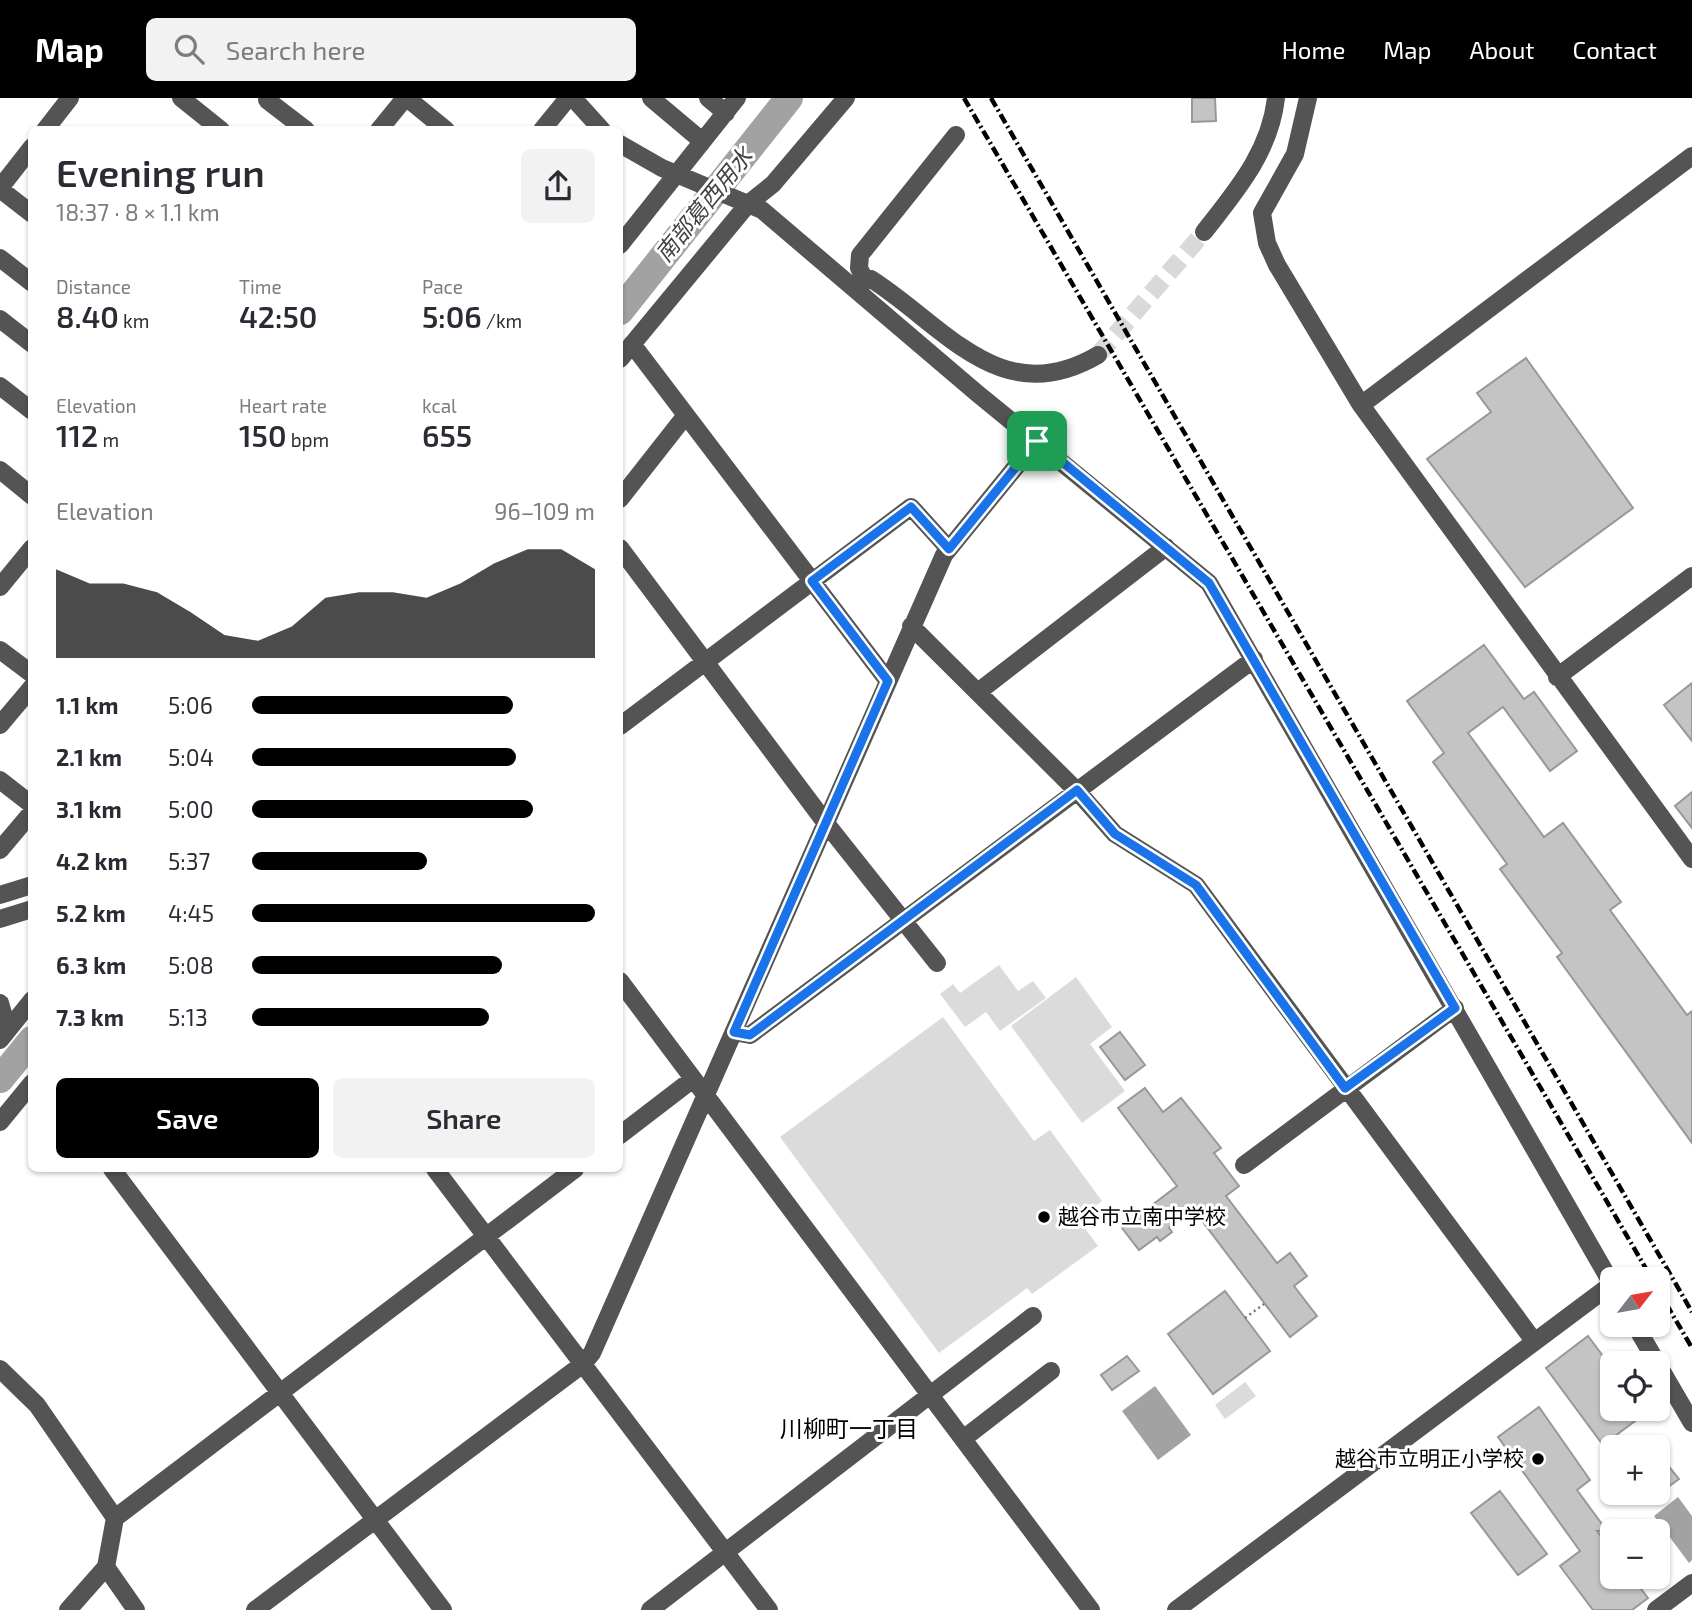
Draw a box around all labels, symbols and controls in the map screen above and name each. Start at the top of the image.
search box [146,18,636,81]
text: Map [35,29,104,69]
icon: search [170,30,208,68]
text: Search here [226,34,365,65]
text: Home [1282,35,1345,64]
text: Map [1383,35,1431,64]
text: About [1469,35,1535,64]
text: Contact [1573,35,1657,64]
water label: 南部葛西用水 [649,140,759,267]
text: Evening run [56,149,265,195]
button: share [521,149,595,223]
text: 18:37 · 8 × 1.1 km [56,198,220,226]
text: Distance [56,275,131,298]
text: Time [239,275,282,298]
text: Pace [422,275,463,298]
text: 8.40 [56,298,119,334]
text: 42:50 [239,298,317,334]
text: 5:06 [422,298,482,334]
text: km [119,309,149,332]
text: /km [482,309,522,332]
text: Elevation [56,394,137,417]
text: Heart rate [239,394,327,417]
text: kcal [422,394,457,417]
pin [1007,411,1067,471]
text: 112 [56,417,98,453]
text: 150 [239,417,286,453]
text: 655 [422,417,472,453]
icon: arrive [1018,422,1056,460]
text: m [98,428,119,451]
text: bpm [286,428,329,451]
text: Elevation [56,497,154,525]
text: 96–109 m [494,497,595,525]
text: 1.1 km [56,691,119,719]
text: 5:06 [168,691,213,719]
text: 2.1 km [56,743,122,771]
text: 5:04 [168,743,214,771]
text: 3.1 km [56,795,122,823]
text: 5:00 [168,795,214,823]
text: 4.2 km [56,847,128,875]
text: 5:37 [168,847,210,875]
text: 5.2 km [56,899,126,927]
text: 4:45 [168,899,214,927]
text: 6.3 km [56,951,126,979]
text: 5:08 [168,951,214,979]
text: 7.3 km [56,1003,124,1031]
text: 5:13 [168,1003,208,1031]
button: Save [56,1078,319,1158]
button: Share [333,1078,595,1158]
place label: 越谷市立南中学校 [1058,1203,1226,1228]
marker: 越谷市立南中学校 [1036,1209,1052,1225]
north arrow [1600,1267,1670,1337]
map controls [1600,1267,1670,1589]
button: locate [1600,1351,1670,1421]
district label: 川柳町一丁目 [780,1414,918,1442]
button: + [1600,1435,1670,1505]
place label: 越谷市立明正小学校 [1335,1445,1524,1470]
marker: 越谷市立明正小学校 [1530,1451,1546,1467]
button: − [1600,1519,1670,1589]

